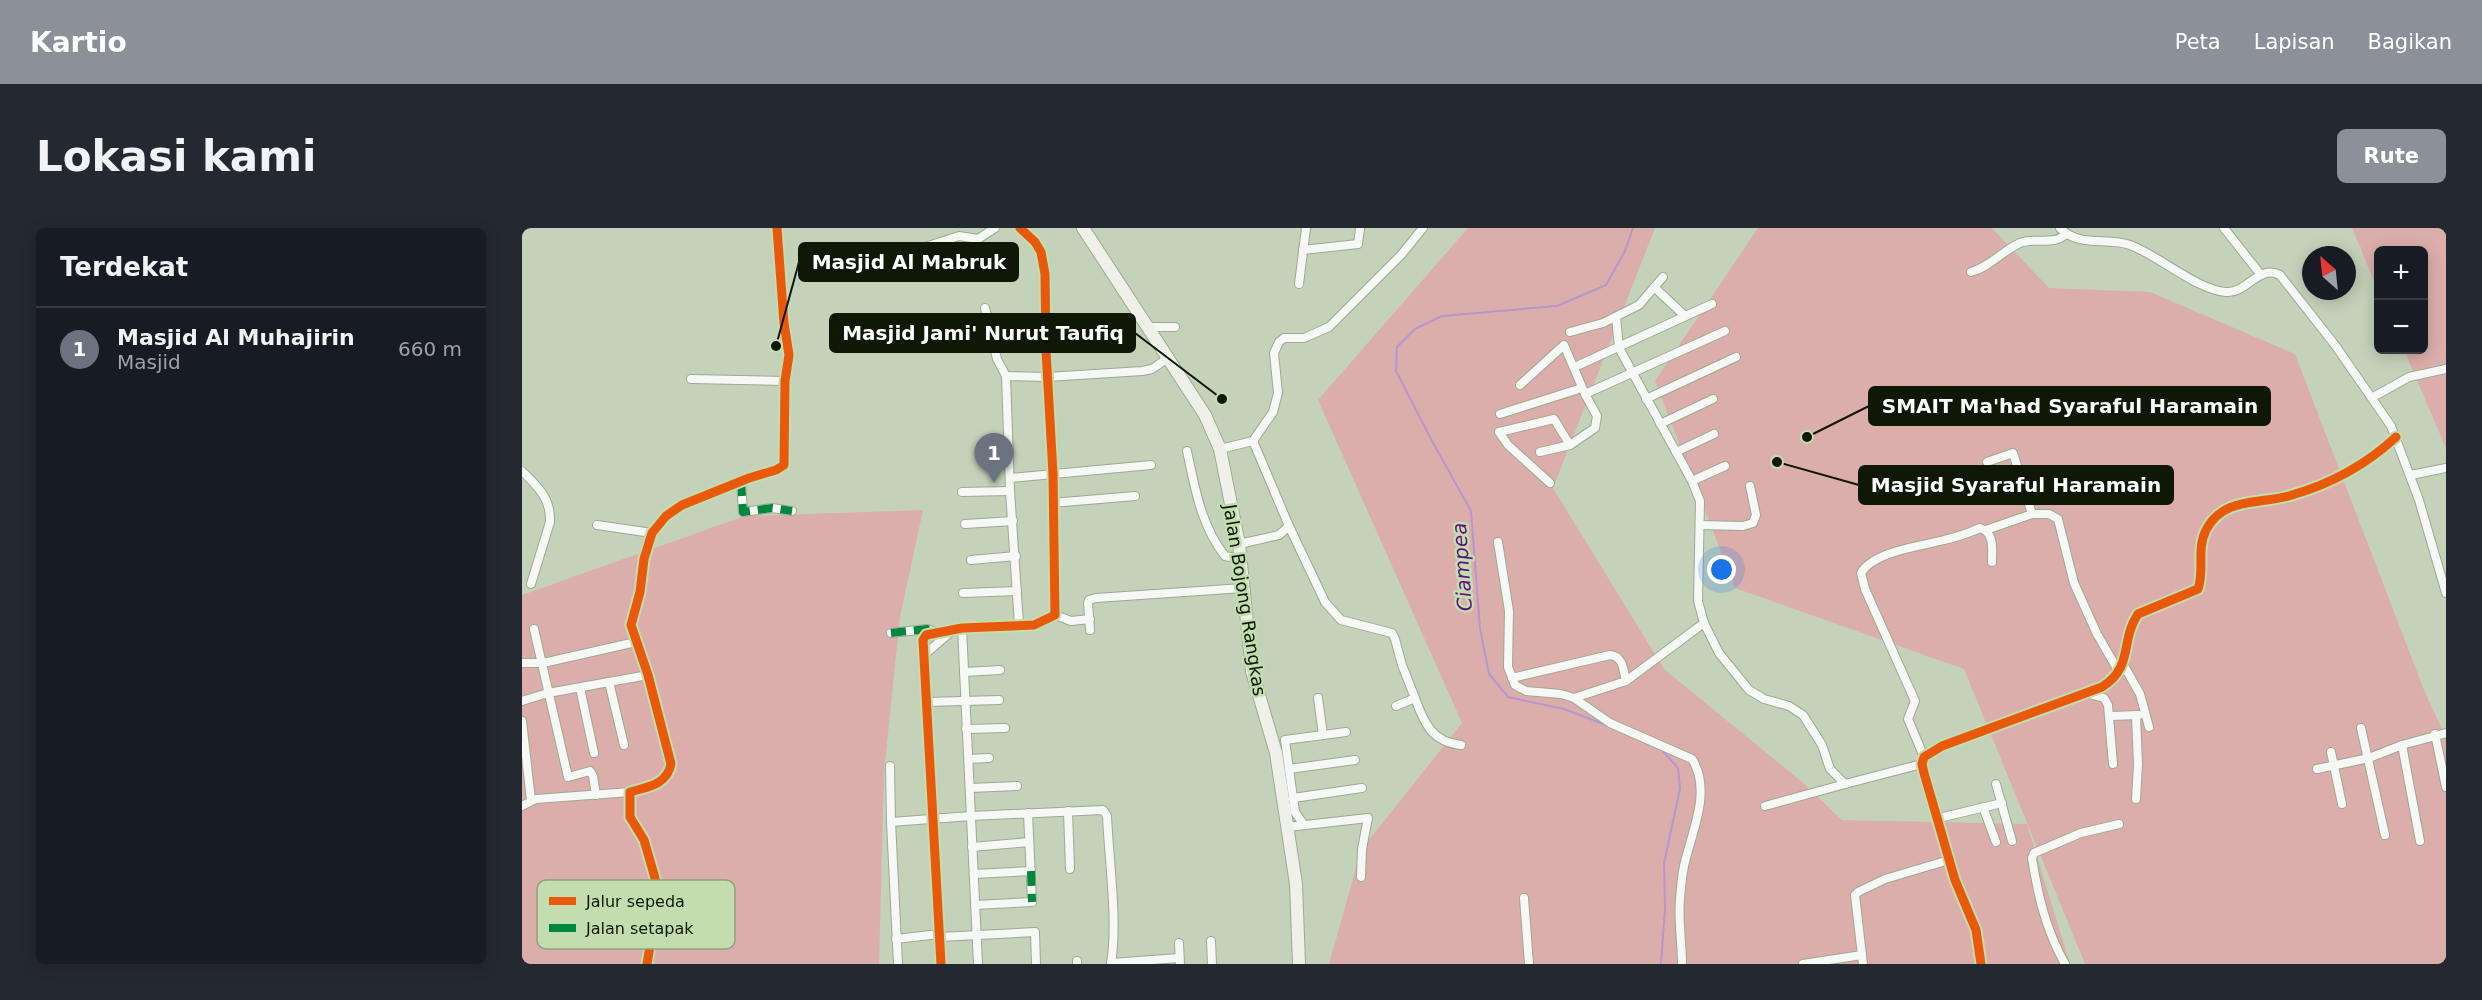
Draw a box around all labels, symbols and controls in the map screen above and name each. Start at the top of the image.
text: Kartio [30,26,127,59]
text: Peta [2175,30,2221,54]
text: Lapisan [2254,30,2335,54]
text: Bagikan [2368,30,2452,54]
button: Rute [2337,129,2446,183]
text: Lokasi kami [36,132,316,181]
callout: Masjid Al Mabruk [799,243,1018,281]
north arrow [2302,246,2356,300]
map controls [2374,246,2428,354]
button: + [2374,246,2428,300]
text: Masjid Al Mabruk [812,250,1007,274]
text: Terdekat [60,252,188,282]
button: − [2374,300,2428,354]
callout: Masjid Jami' Nurut Taufiq [830,314,1135,352]
text: Masjid Jami' Nurut Taufiq [842,321,1124,345]
text: Masjid Al Muhajirin [117,325,355,350]
text: 1 [73,337,86,361]
text: 660 m [398,337,462,361]
text: Masjid [117,350,181,374]
callout: SMAIT Ma'had Syaraful Haramain [1869,387,2270,425]
text: SMAIT Ma'had Syaraful Haramain [1882,394,2258,418]
pin: 1 [974,434,1014,483]
callout: Masjid Syaraful Haramain [1859,466,2173,504]
text: Masjid Syaraful Haramain [1871,473,2161,497]
street label: Jalan Bojong Rangkas [1219,502,1271,697]
water label: Ciampea [1447,522,1477,612]
your location [1707,555,1736,584]
legend [537,880,735,949]
text: Jalur sepeda [585,892,685,911]
text: Jalan setapak [585,919,694,938]

